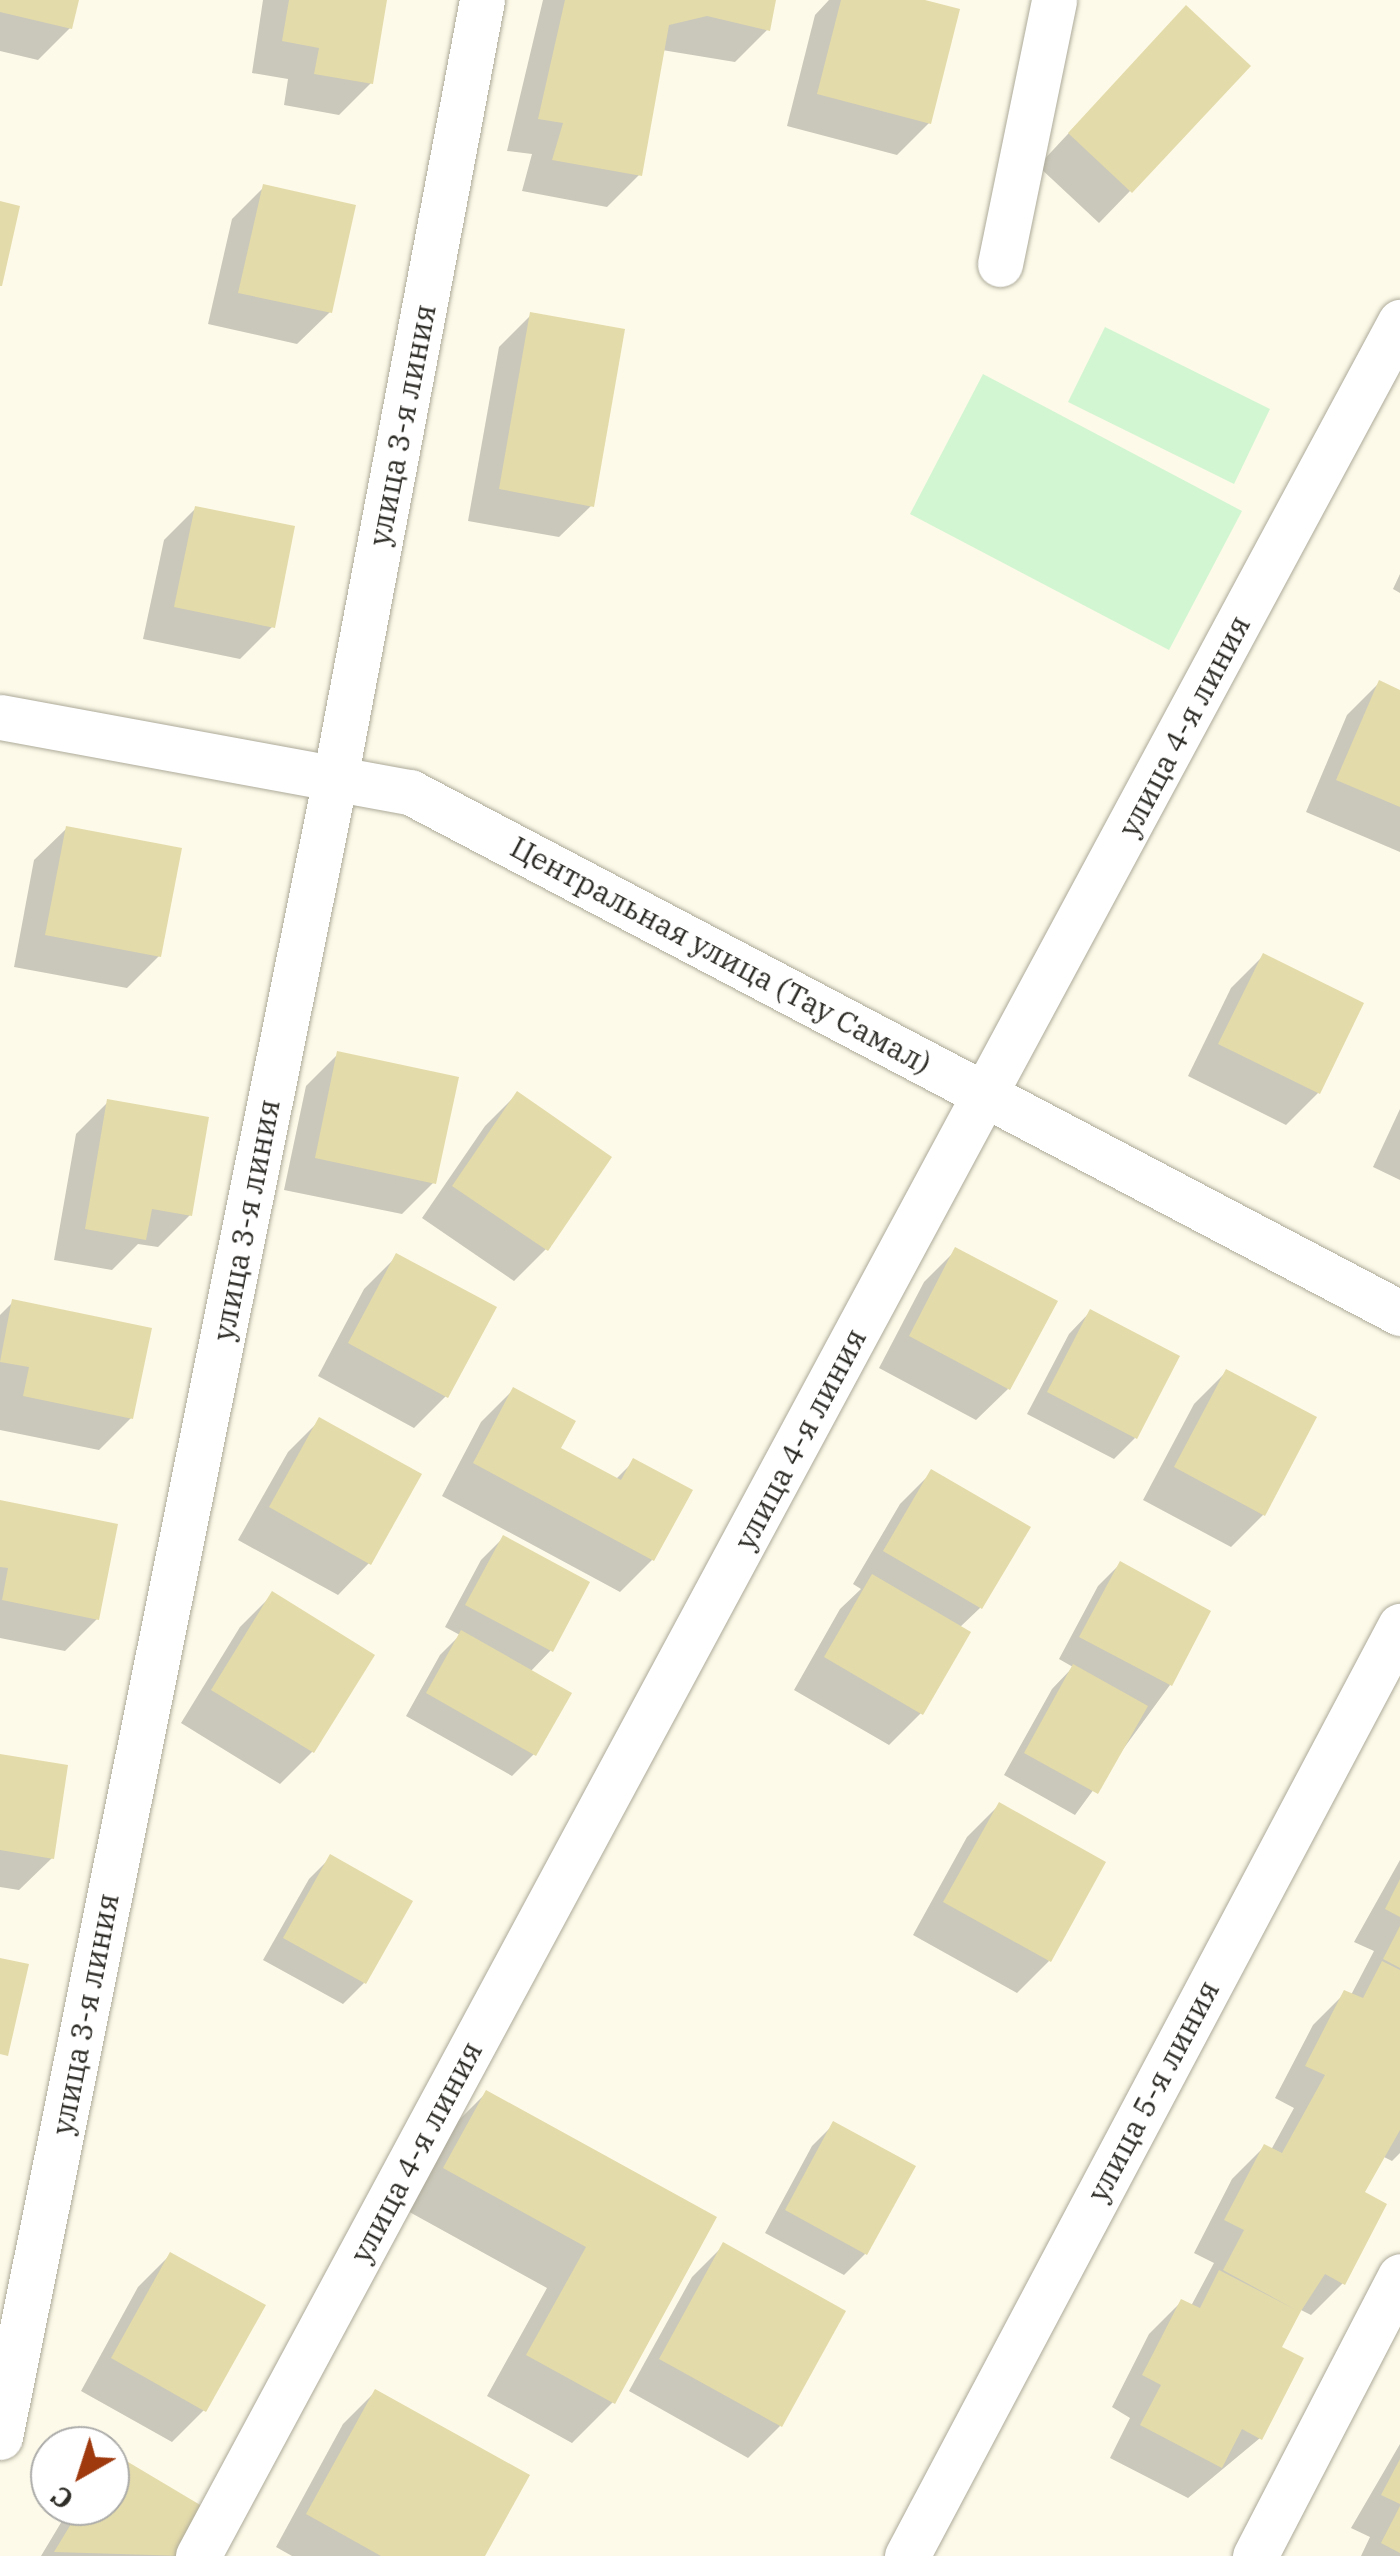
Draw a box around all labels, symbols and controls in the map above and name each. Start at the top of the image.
street label: улица 3-я линия [361,301,443,549]
street label: улица 4-я линия [1111,609,1257,843]
street label: Центральная улица (Тау Самал) [505,828,937,1082]
street label: улица 3-я линия [205,1096,287,1344]
street label: улица 4-я линия [727,1322,873,1556]
street label: улица 3-я линия [44,1890,126,2138]
street label: улица 5-я линия [1080,1974,1226,2208]
street label: улица 4-я линия [343,2035,489,2269]
north arrow [30,2426,130,2526]
text: С [43,2478,81,2518]

